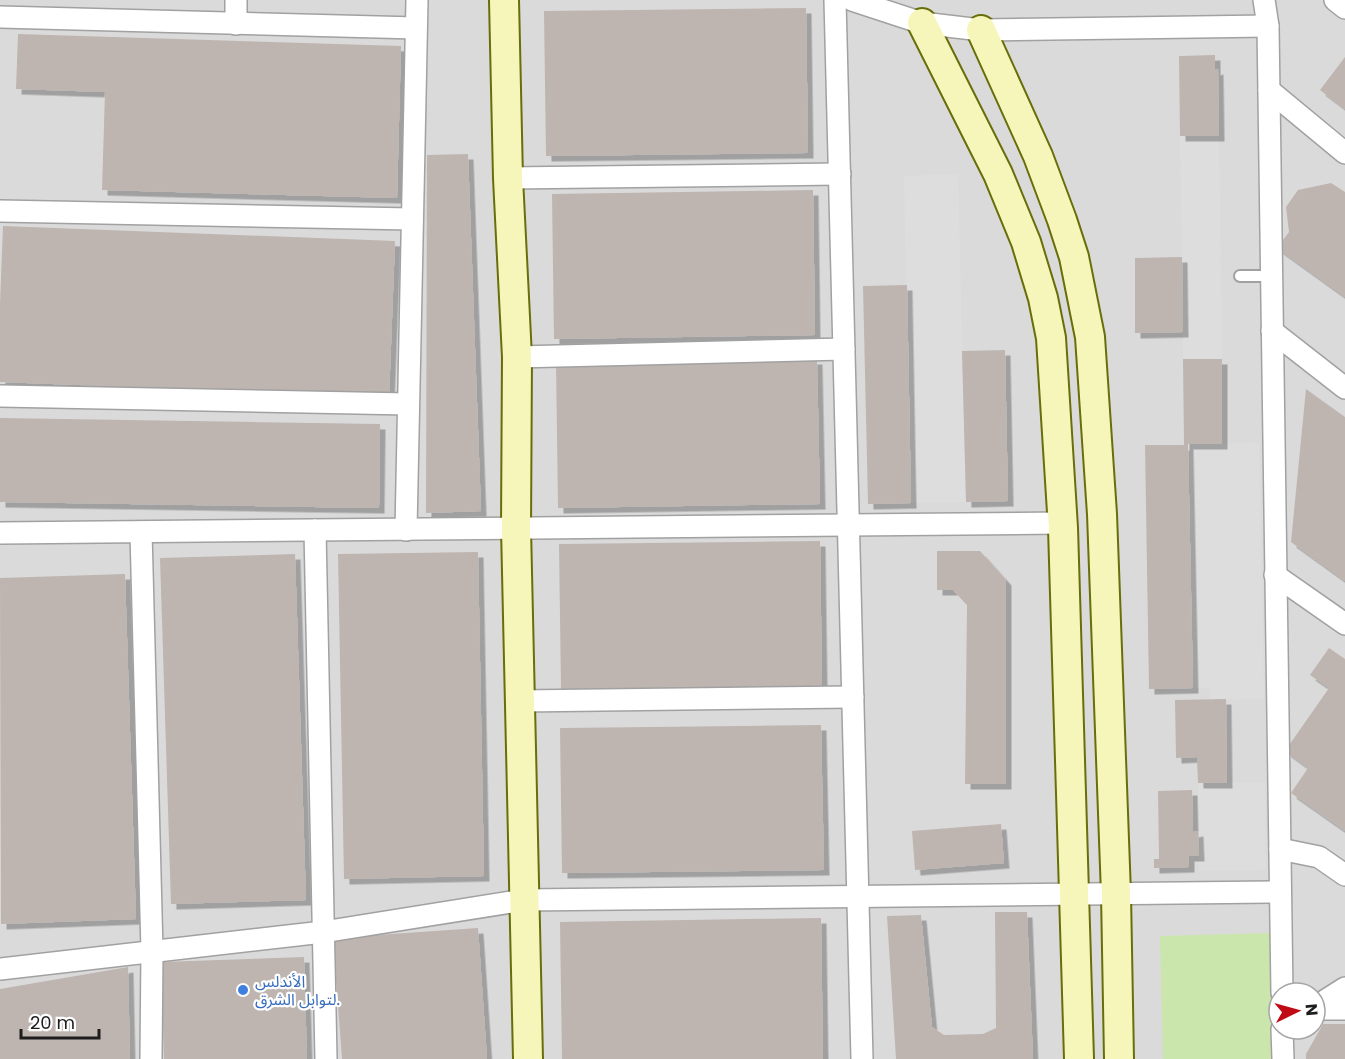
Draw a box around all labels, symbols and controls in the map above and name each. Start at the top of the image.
place label: الأندلس لتوابل الشرق. [255,970,340,1011]
north arrow [1267,981,1327,1041]
marker: الأندلس لتوابل الشرق. [236,983,250,997]
scale bar [21,1002,99,1040]
text: N [1299,1003,1323,1017]
text: 20 m [30,1010,75,1035]

